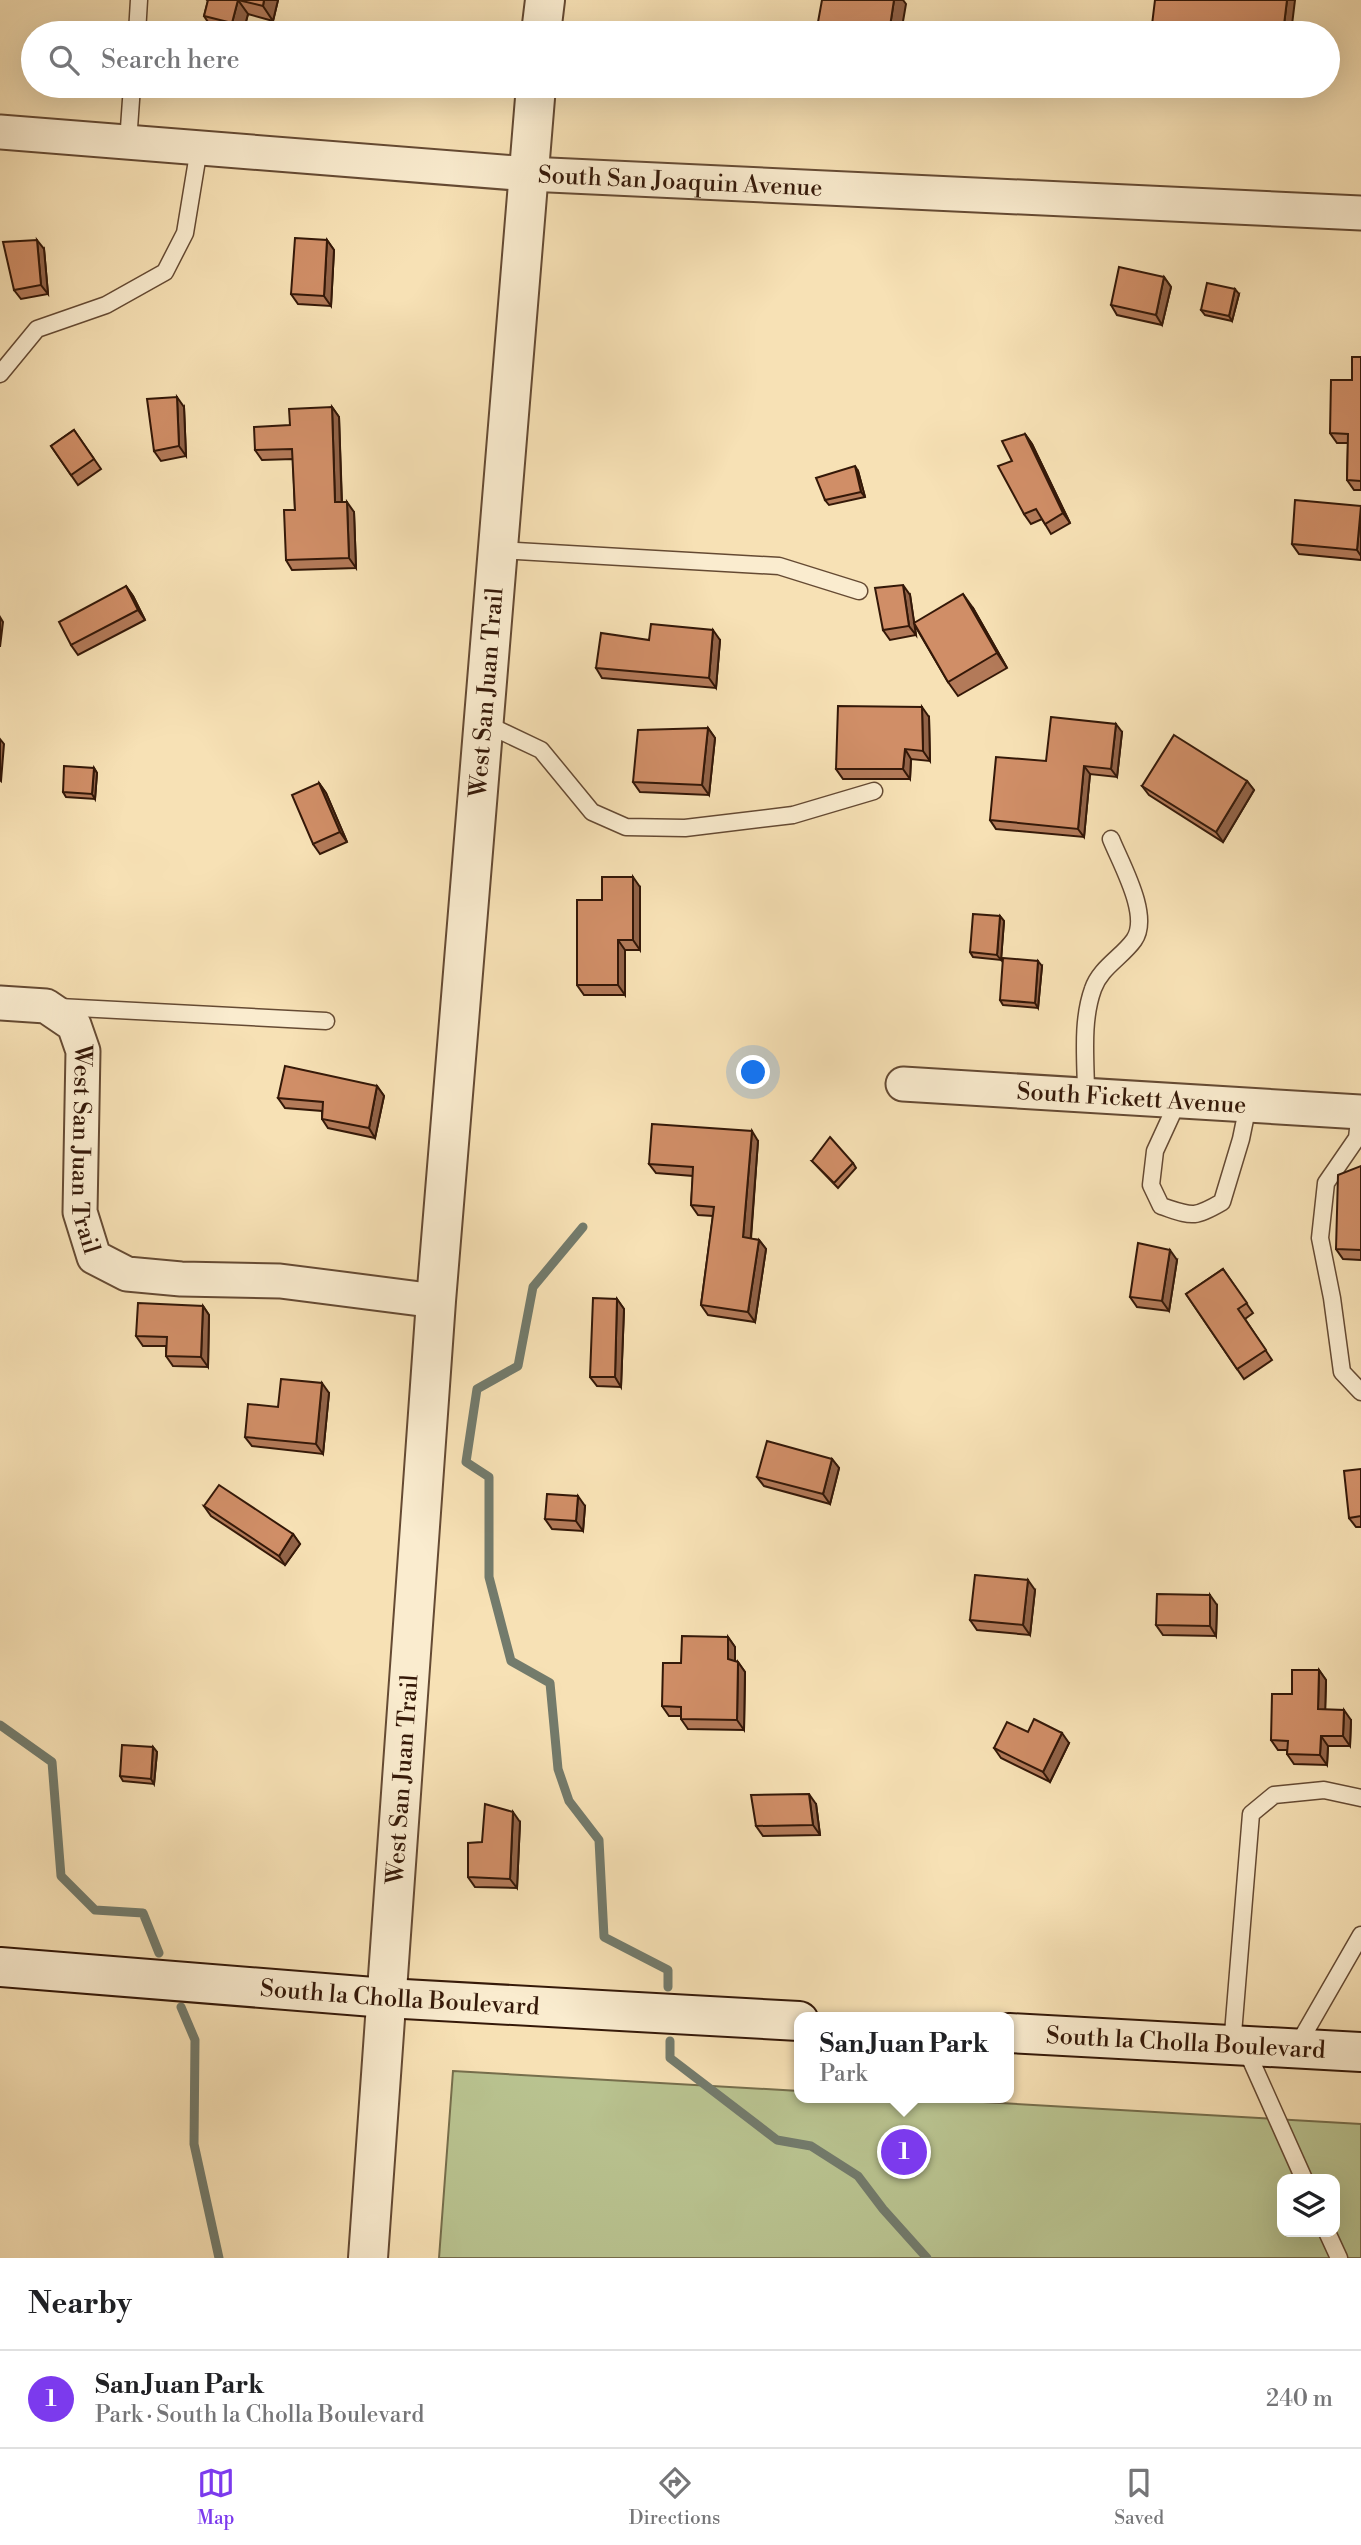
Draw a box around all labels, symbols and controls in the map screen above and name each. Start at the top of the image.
search box [21,21,1340,98]
icon: search [45,41,83,79]
text: Search here [101,44,240,76]
street label: South San Joaquin Avenue [537,160,823,204]
street label: West San Juan Trail [463,586,511,800]
street label: West San Juan Trail [64,1043,106,1258]
your location [736,1055,770,1089]
street label: South Fickett Avenue [1016,1077,1247,1121]
street label: West San Juan Trail [381,1673,425,1886]
street label: South la Cholla Boulevard [259,1974,541,2023]
popup [794,2012,1014,2103]
street label: South la Cholla Boulevard [1045,2021,1327,2066]
text: San Juan Park [820,2028,988,2060]
text: Park [820,2060,867,2088]
pin: 1 [881,2126,927,2178]
map controls [1277,2174,1340,2237]
button: layers [1277,2174,1340,2237]
text: Nearby [28,2285,132,2323]
text: San Juan Park [95,2369,264,2401]
text: 1 [45,2385,57,2413]
text: 240 m [1266,2385,1333,2413]
text: Park · South la Cholla Boulevard [95,2401,424,2429]
tab: Map [197,2464,235,2530]
tab: Directions [629,2464,720,2530]
tab: Saved [1114,2464,1164,2530]

